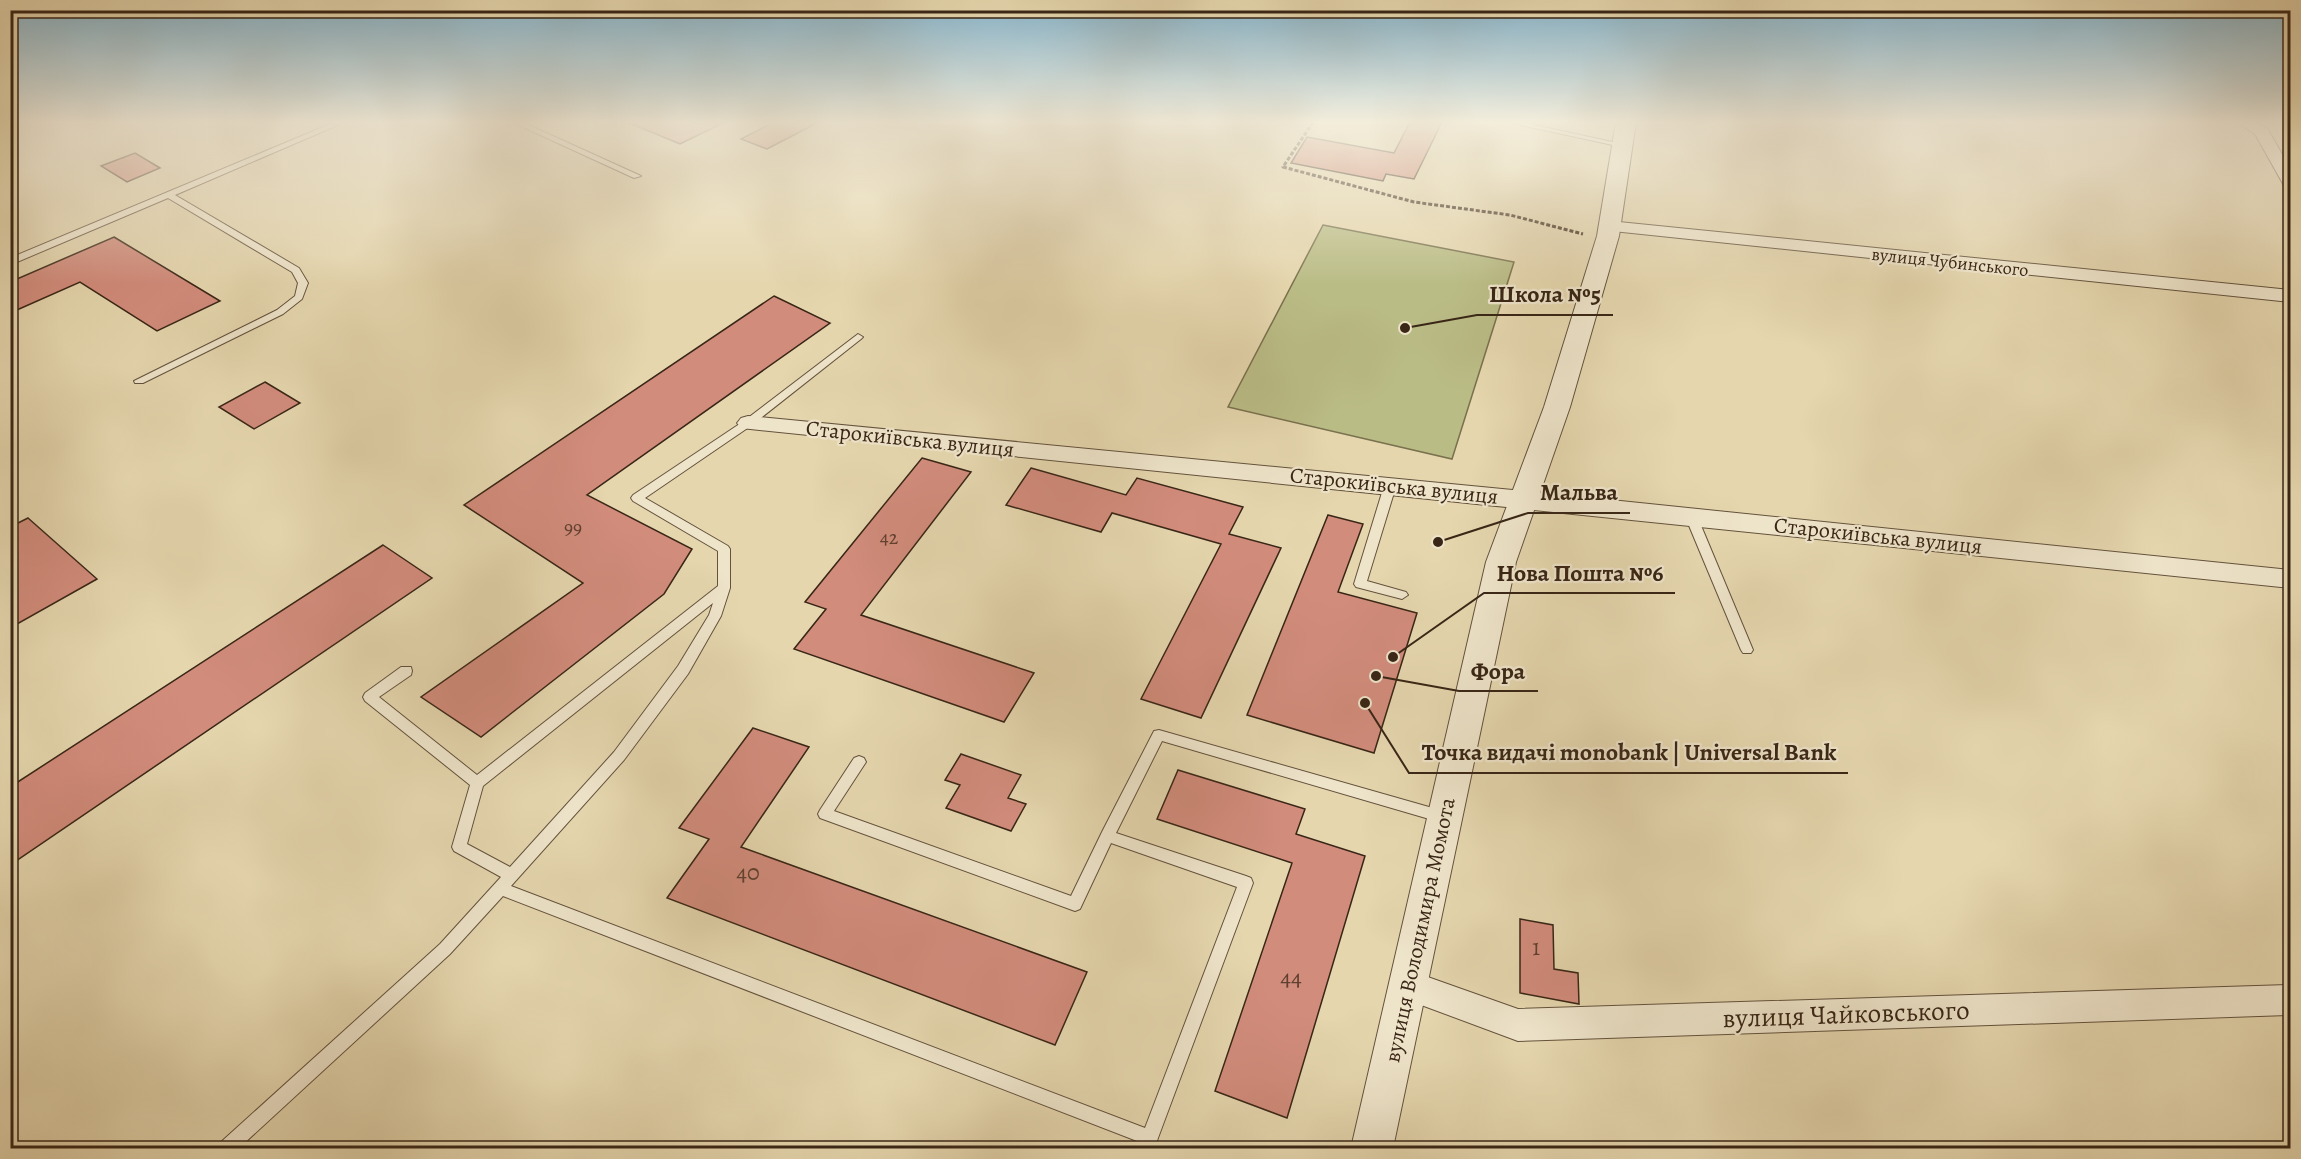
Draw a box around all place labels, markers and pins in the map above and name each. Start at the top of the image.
callout: Школа №5 [1477,273,1613,315]
callout: Мальва [1528,471,1630,513]
callout: Нова Пошта №6 [1484,551,1675,593]
callout: Фора [1459,649,1538,691]
callout: Точка видачі monobank | Universal Bank [1409,731,1848,773]

